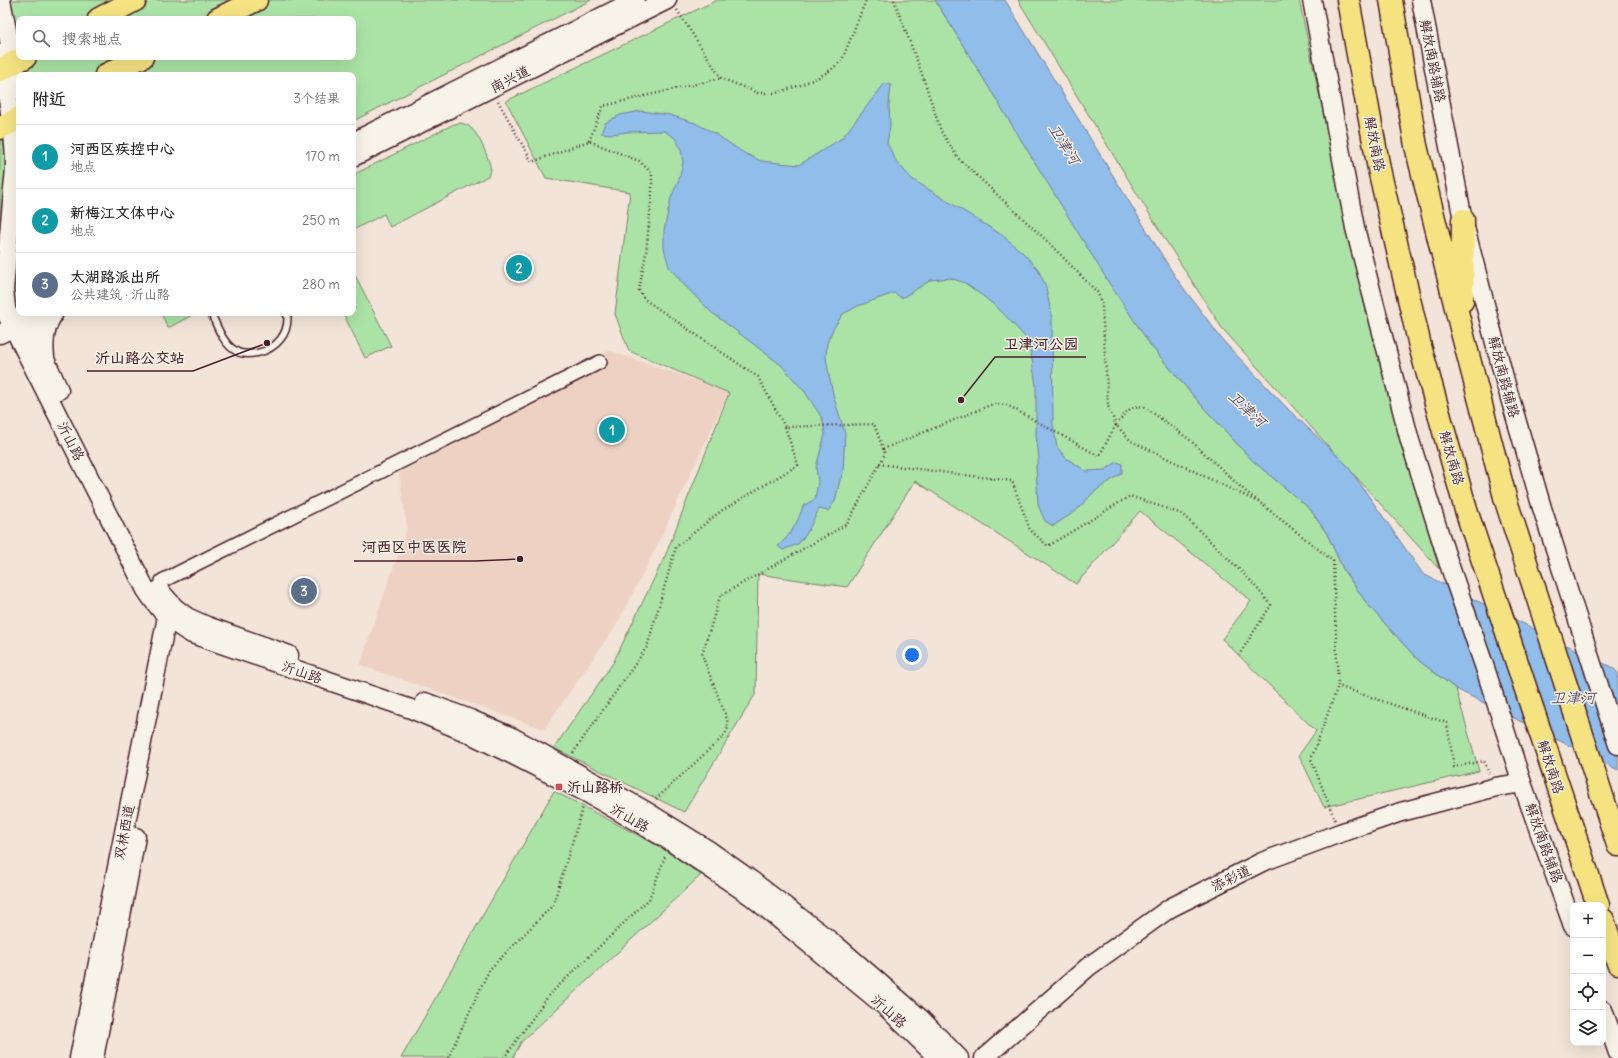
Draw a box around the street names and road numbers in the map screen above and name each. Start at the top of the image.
street label: 解放南路辅路 [1416,18,1450,104]
street label: 南兴道 [487,61,533,97]
street label: 解放南路 [1361,115,1389,173]
street label: 解放南路辅路 [1484,334,1524,420]
street label: 沂山路 [53,418,89,464]
street label: 解放南路 [1436,429,1468,487]
street label: 沂山路 [279,657,325,687]
street label: 解放南路 [1534,738,1568,796]
street label: 沂山路 [607,800,653,836]
street label: 解放南路辅路 [1521,800,1567,886]
street label: 双林西道 [110,803,138,861]
street label: 添彩道 [1208,861,1254,895]
street label: 沂山路 [867,990,911,1032]

